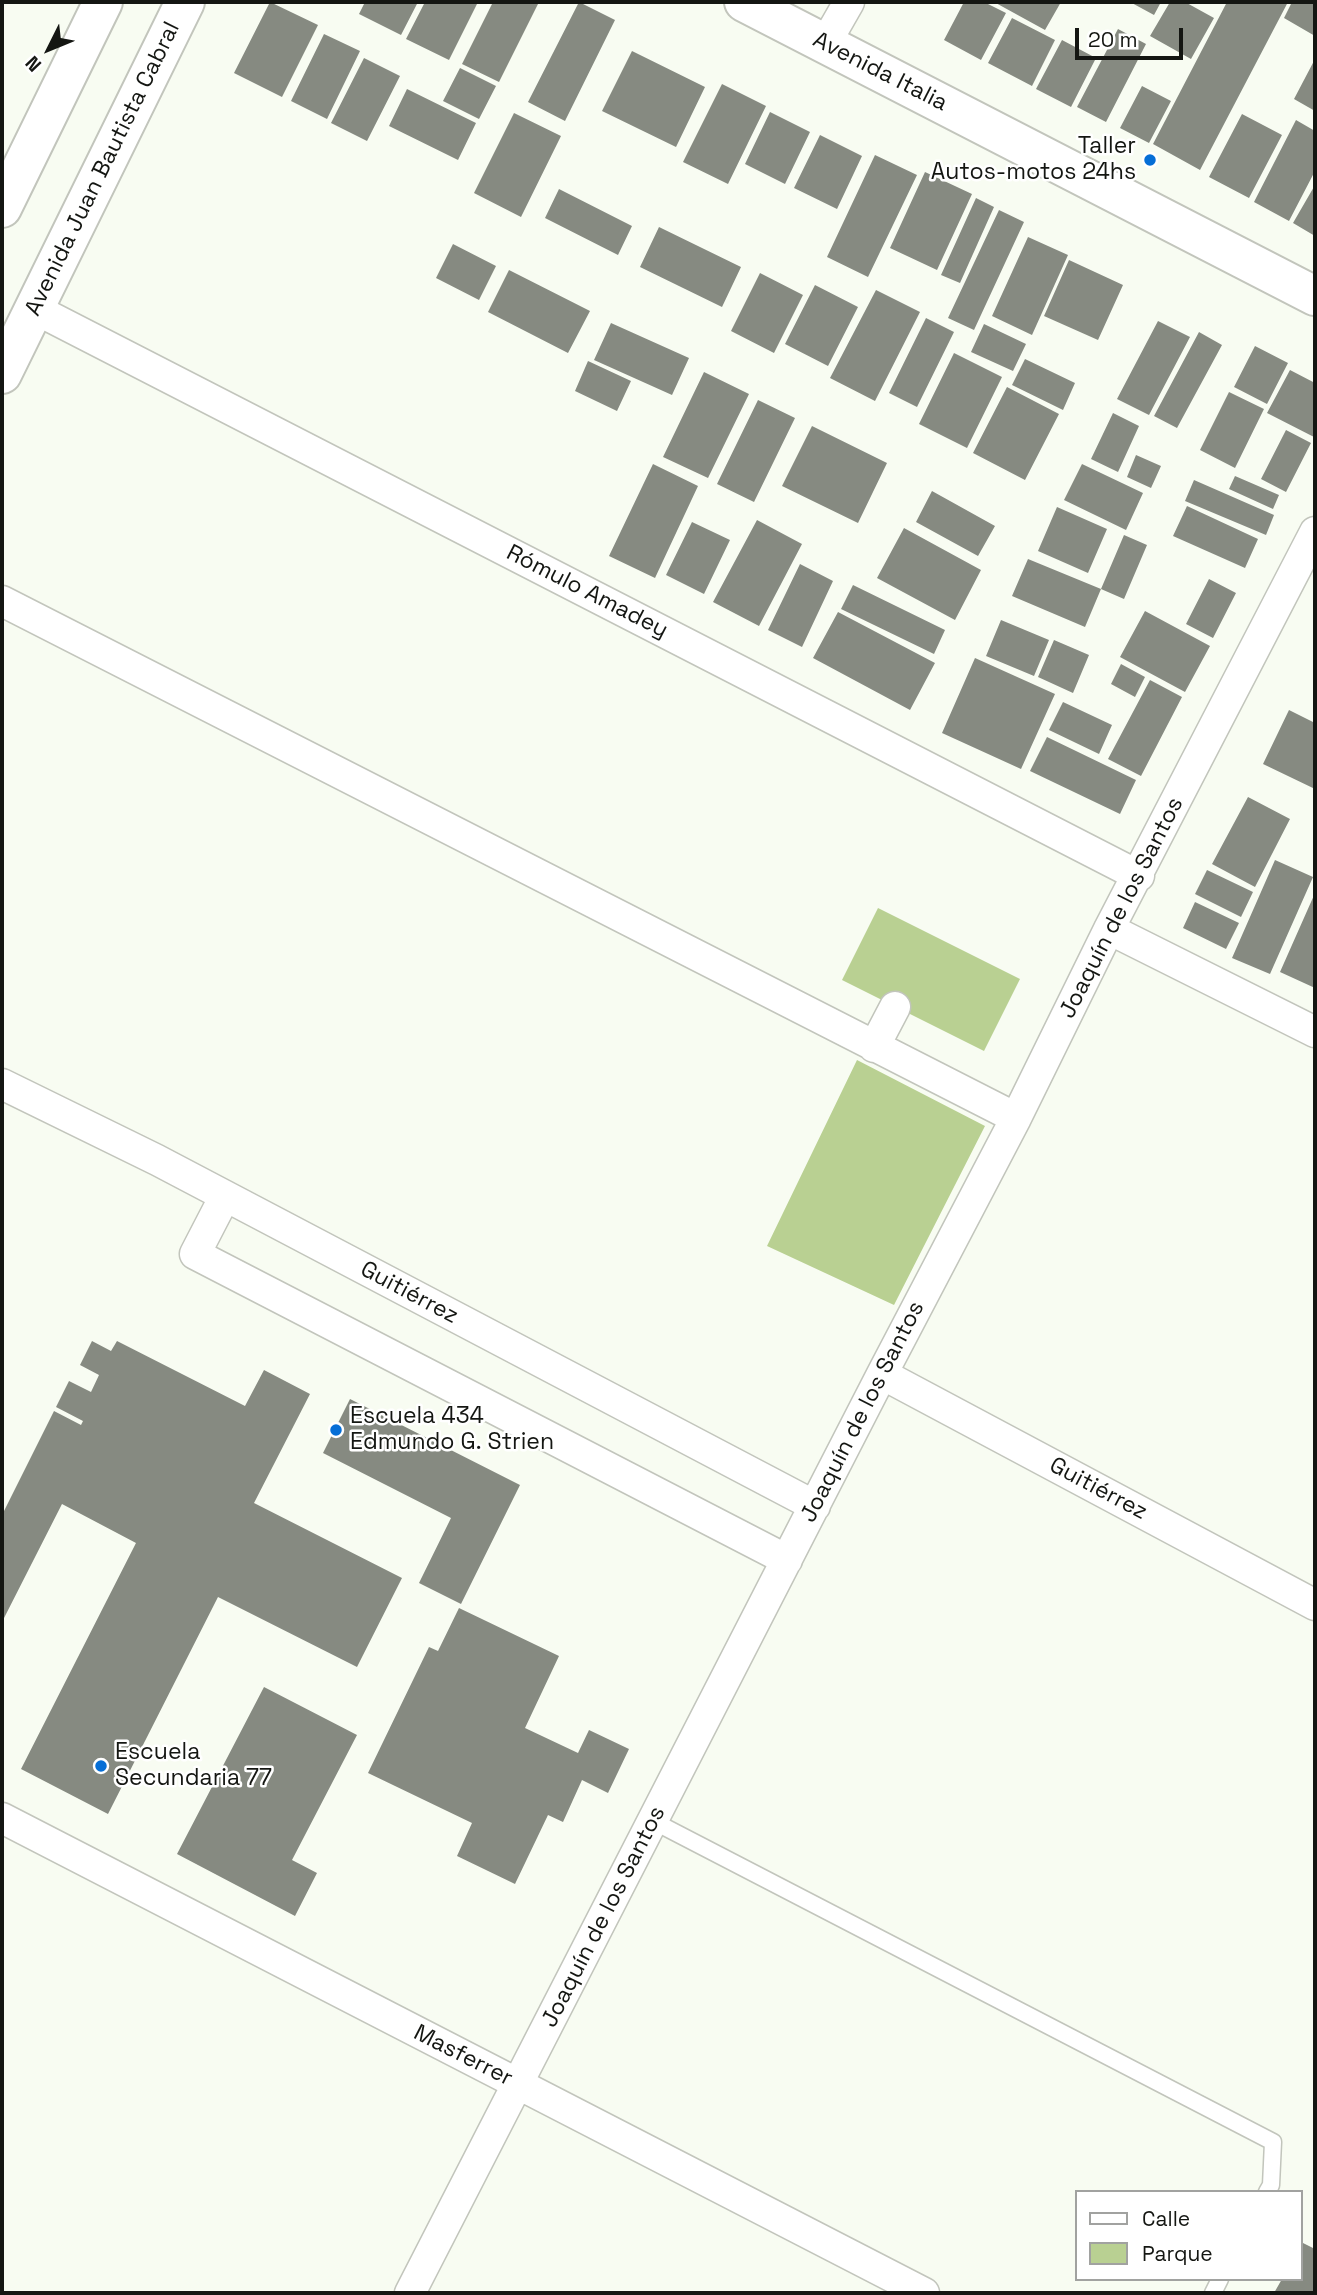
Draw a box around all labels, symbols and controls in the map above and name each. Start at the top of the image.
north arrow [14,14,84,84]
scale bar [1079,14,1188,58]
street label: Avenida Juan Bautista Cabral [20,18,186,320]
street label: Avenida Italia [808,26,952,118]
text: 20 m [1088,26,1138,53]
text: N [20,50,47,77]
place label: Taller Autos-motos 24hs [931,133,1136,187]
marker: Taller Autos-motos 24hs [1142,152,1158,168]
street label: Rómulo Amadey [502,539,672,645]
street label: Joaquín de los Santos [1054,793,1190,1023]
street label: Guitiérrez [355,1256,463,1330]
street label: Joaquín de los Santos [795,1297,931,1527]
place label: Escuela 434 Edmundo G. Strien [350,1403,554,1457]
marker: Escuela 434 Edmundo G. Strien [328,1422,344,1438]
street label: Guitiérrez [1044,1452,1152,1526]
place label: Escuela Secundaria 77 [115,1739,272,1793]
marker: Escuela Secundaria 77 [93,1758,109,1774]
street label: Joaquín de los Santos [536,1802,672,2032]
street label: Masferrer [409,2019,517,2093]
legend [1076,2190,1303,2281]
text: Calle [1142,2205,1190,2232]
text: Parque [1142,2240,1213,2267]

